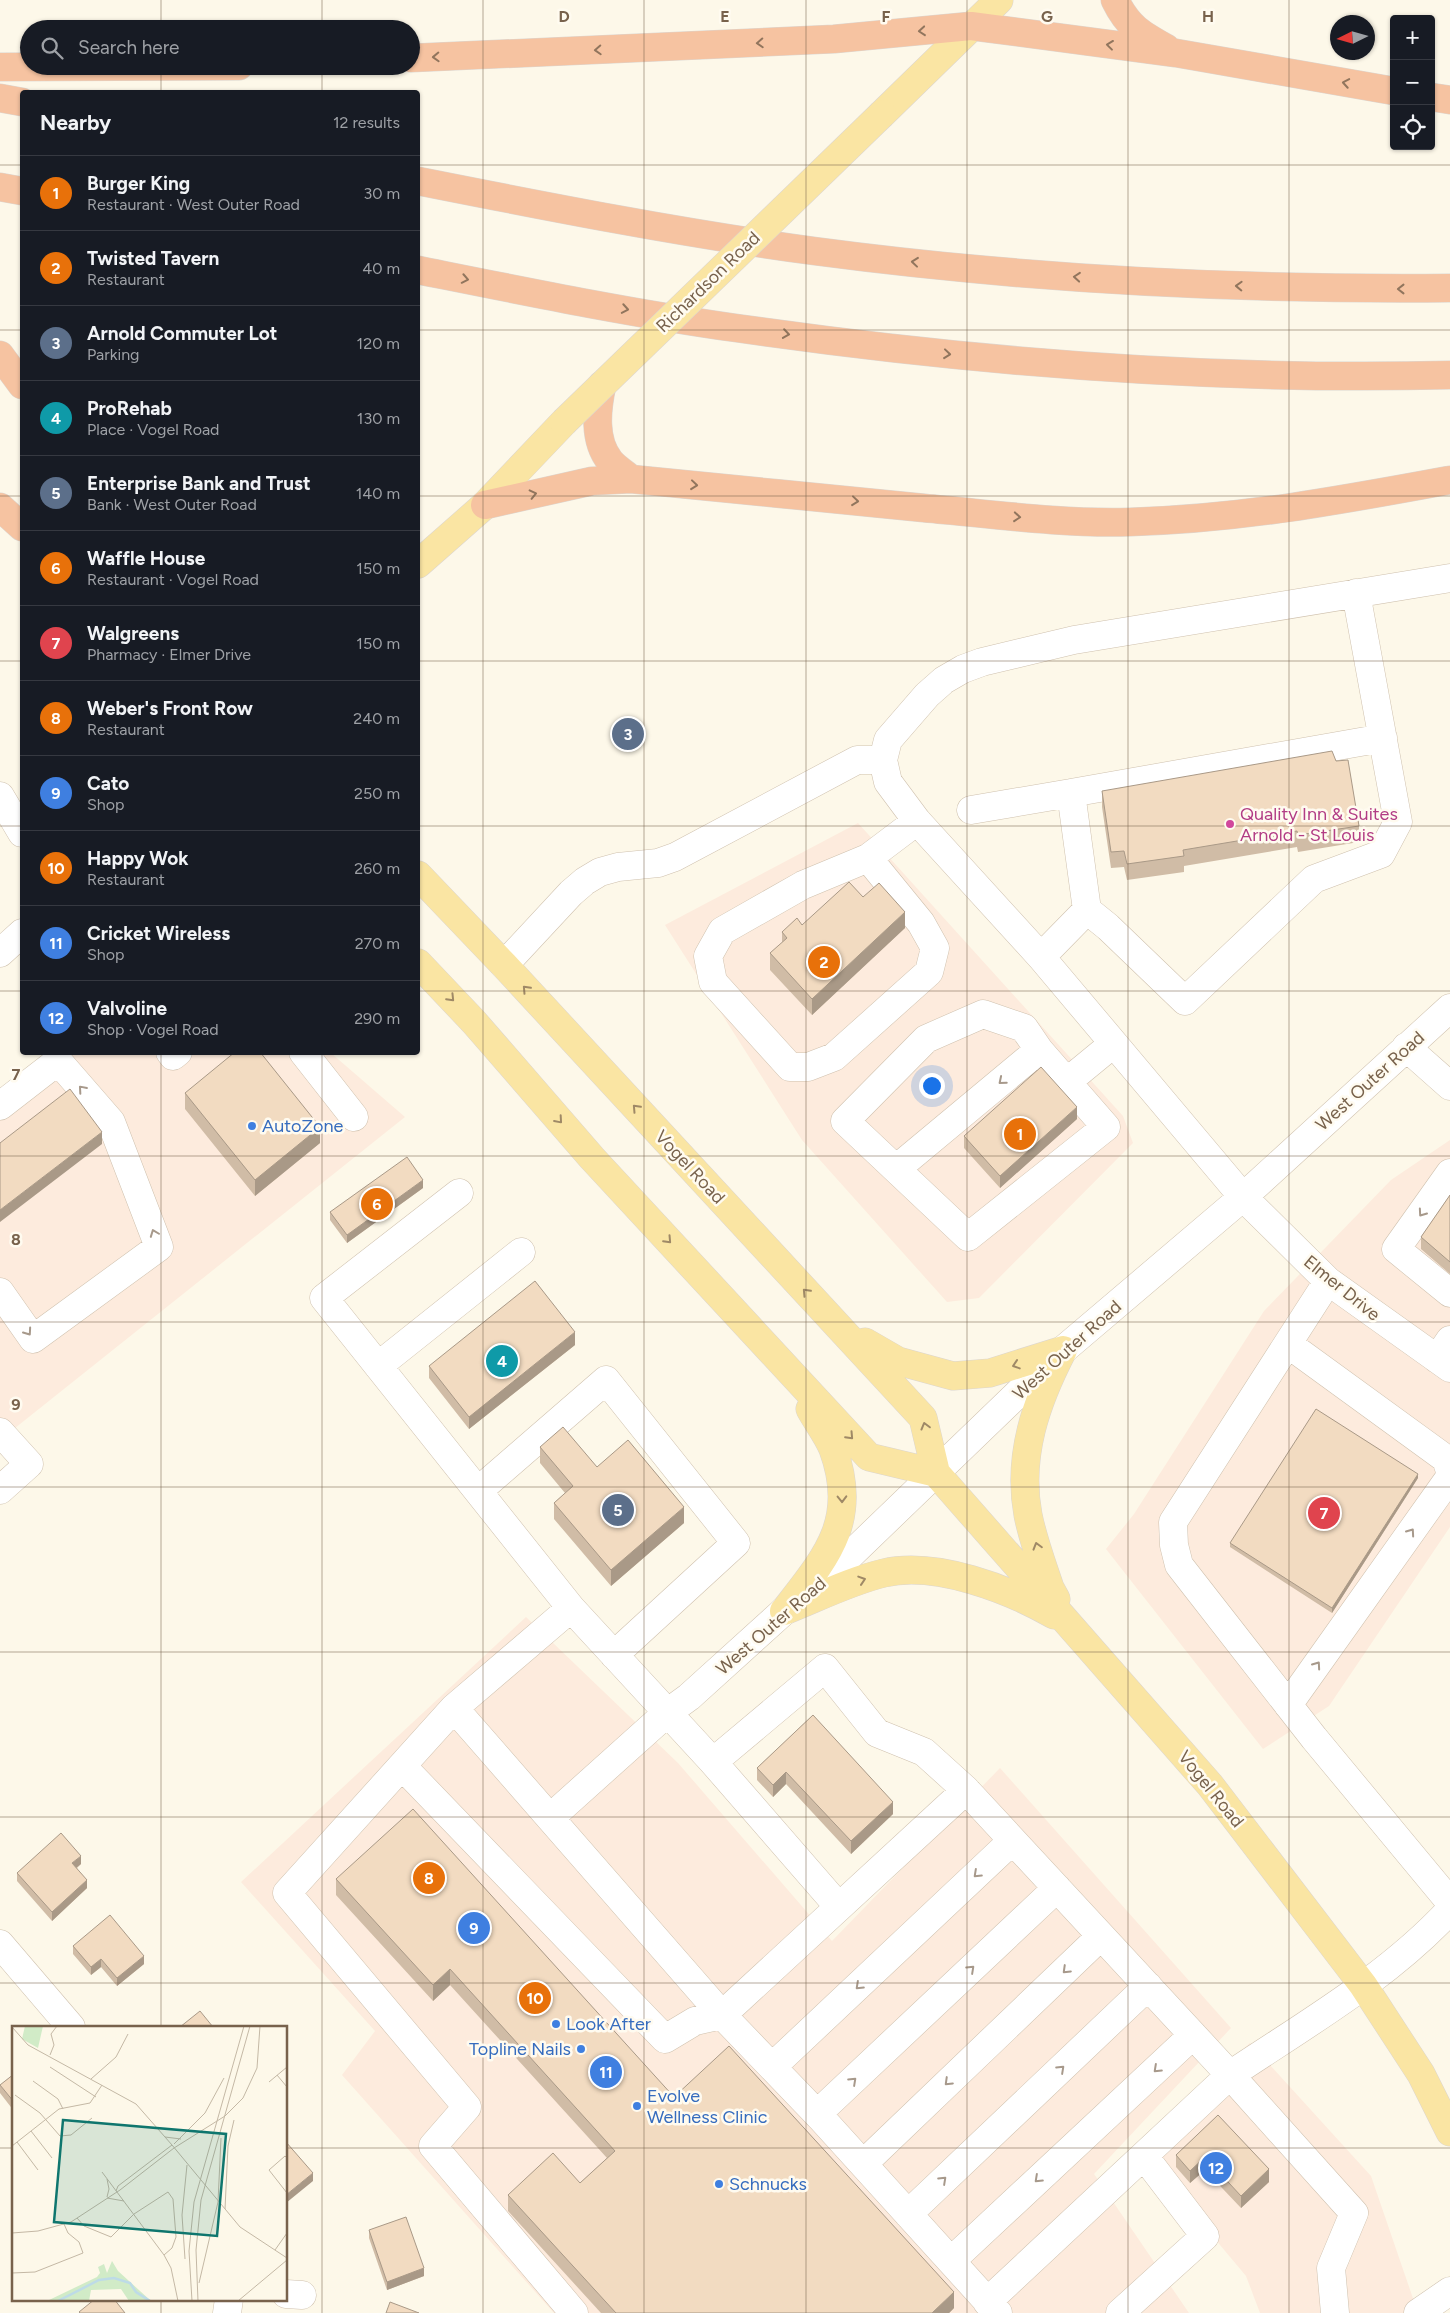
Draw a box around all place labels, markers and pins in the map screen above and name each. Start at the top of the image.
pin: 3 [612,715,644,753]
place label: Quality Inn & Suites Arnold - St Louis [1240,803,1398,846]
marker: Quality Inn & Suites Arnold - St Louis [1224,818,1236,830]
pin: 2 [808,943,840,981]
place label: AutoZone [262,1115,343,1137]
pin: 1 [1004,1115,1036,1153]
marker: AutoZone [246,1120,258,1132]
pin: 6 [361,1185,393,1223]
pin: 4 [486,1342,518,1380]
pin: 5 [602,1491,634,1529]
pin: 7 [1308,1494,1340,1532]
pin: 8 [413,1859,445,1897]
pin: 9 [458,1909,490,1947]
pin: 10 [519,1979,551,2017]
place label: Look After [566,2013,651,2035]
marker: Look After [550,2018,562,2030]
place label: Topline Nails [469,2038,571,2060]
marker: Topline Nails [575,2043,587,2055]
pin: 11 [590,2053,622,2091]
place label: Evolve Wellness Clinic [647,2085,768,2128]
marker: Evolve Wellness Clinic [631,2100,643,2112]
pin: 12 [1200,2149,1232,2187]
place label: Schnucks [729,2173,807,2195]
marker: Schnucks [713,2178,725,2190]

